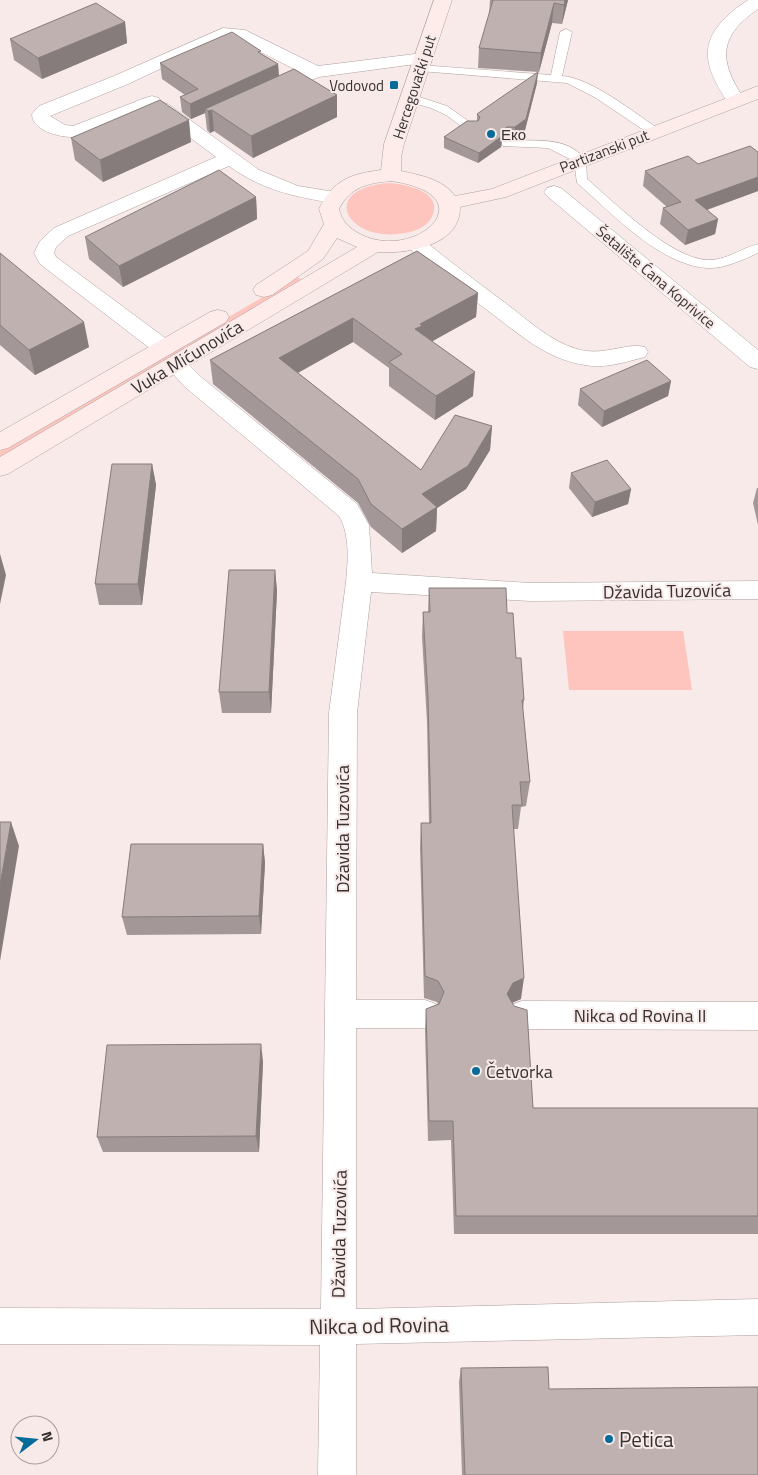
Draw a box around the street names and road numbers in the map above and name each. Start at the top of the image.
street label: Hercegovački put [386,31,442,142]
street label: Partizanski put [556,123,653,179]
street label: Šetalište Ćana Koprivice [591,220,721,334]
street label: Vuka Mićunovića [126,313,248,401]
street label: Džavida Tuzovića [603,576,731,606]
street label: Džavida Tuzovića [329,765,356,893]
street label: Nikca od Rovina II [574,1002,706,1029]
street label: Džavida Tuzovića [324,1170,354,1298]
street label: Nikca od Rovina [309,1308,450,1342]

